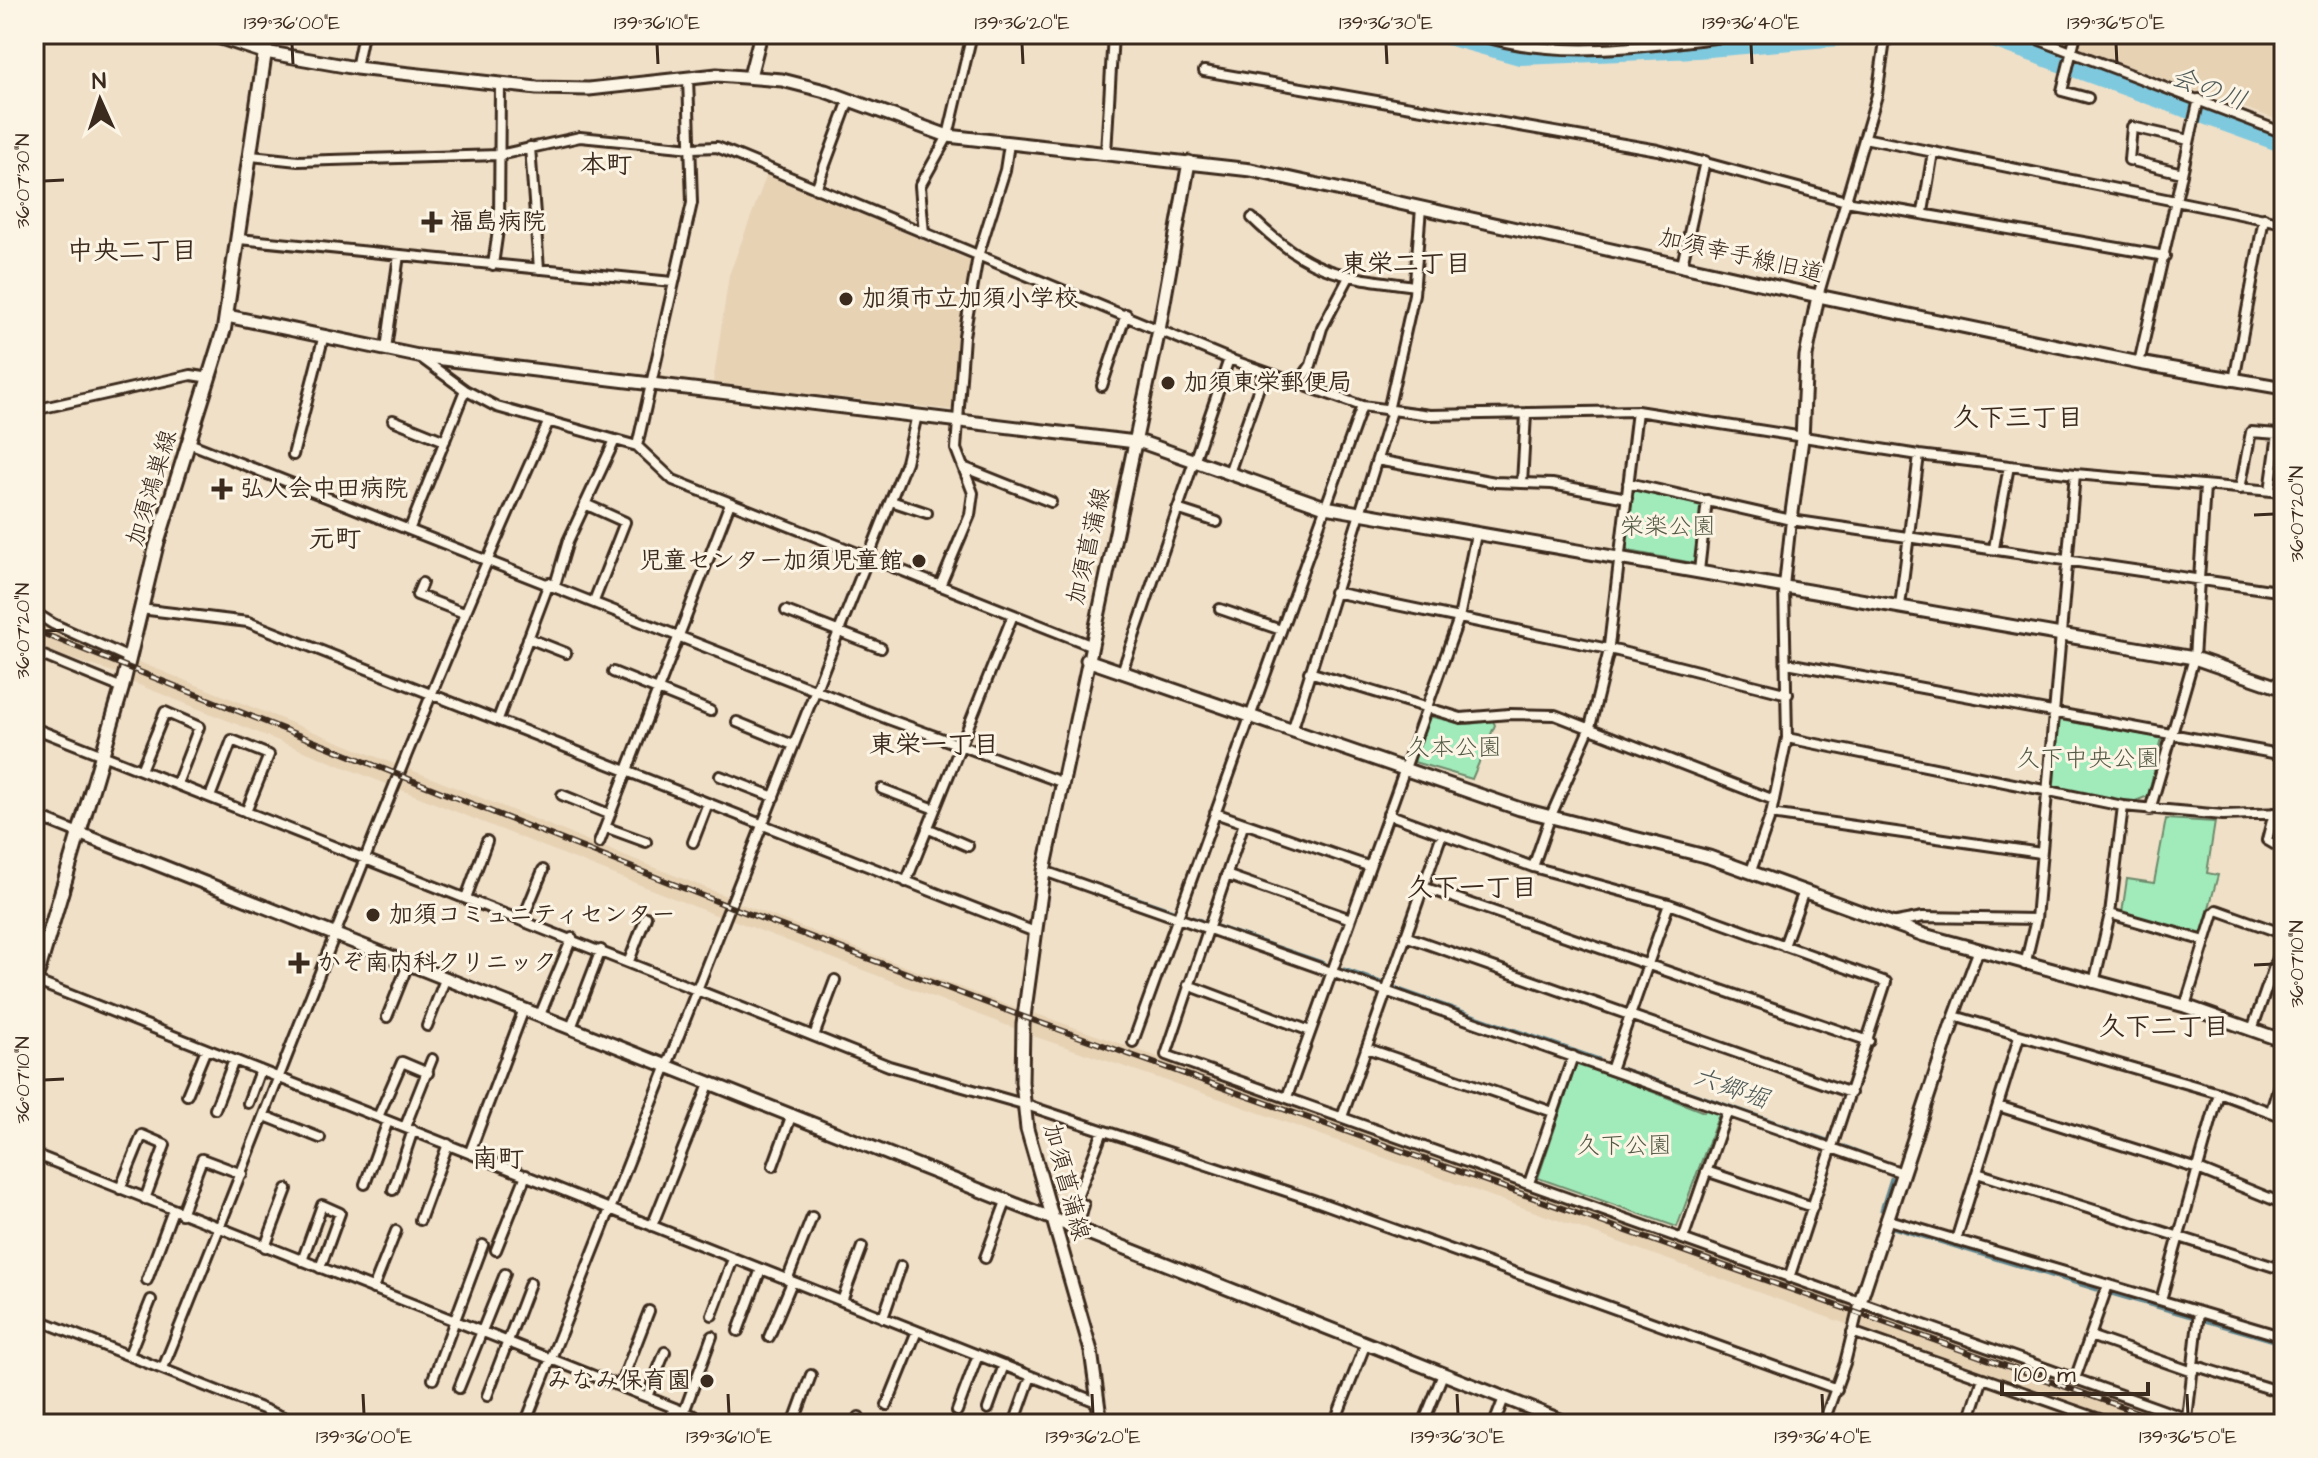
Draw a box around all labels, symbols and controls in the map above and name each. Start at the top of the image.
text: 139°36'00"E [244,9,340,37]
text: 139°36'10"E [614,9,700,37]
text: 139°36'20"E [974,9,1070,37]
text: 139°36'30"E [1339,9,1433,37]
text: 139°36'40"E [1702,9,1800,37]
text: 139°36'50"E [2067,9,2165,37]
water label: 会の川 [2166,59,2252,119]
north arrow [60,60,140,140]
text: N [91,66,107,97]
text: 36°07'30"N [9,133,37,229]
district label: 本町 [580,147,632,183]
place label: 福島病院 [450,205,546,239]
marker: 福島病院 [421,211,443,233]
street label: 加須幸手線旧道 [1655,221,1827,291]
district label: 中央二丁目 [67,233,197,269]
district label: 東栄二丁目 [1341,246,1471,282]
place label: 加須市立加須小学校 [862,282,1078,316]
marker: 加須市立加須小学校 [837,290,855,308]
place label: 加須東栄郵便局 [1184,366,1352,400]
marker: 加須東栄郵便局 [1159,374,1177,392]
district label: 久下三丁目 [1953,400,2083,436]
street label: 加須鴻巣線 [118,426,186,550]
text: 36°07'20"N [2283,466,2311,562]
place label: 弘人会中田病院 [240,472,408,506]
marker: 弘人会中田病院 [211,478,233,500]
street label: 加須菖蒲線 [1059,484,1119,608]
park label: 栄楽公園 [1620,510,1716,544]
district label: 元町 [309,521,361,557]
place label: 児童センター加須児童館 [639,544,903,578]
marker: 児童センター加須児童館 [910,552,928,570]
text: 36°07'20"N [9,583,37,679]
district label: 東栄一丁目 [869,727,999,763]
park label: 久本公園 [1406,731,1502,765]
park label: 久下中央公園 [2016,742,2160,776]
district label: 久下一丁目 [1407,870,1537,906]
place label: 加須コミュニティセンター [389,898,676,932]
marker: 加須コミュニティセンター [364,906,382,924]
text: 36°07'10"N [2283,920,2311,1008]
place label: かぞ南内科クリニック [317,946,557,980]
marker: かぞ南内科クリニック [288,952,310,974]
district label: 久下二丁目 [2099,1009,2229,1045]
text: 36°07'10"N [9,1036,37,1124]
water label: 六郷堀 [1688,1058,1776,1118]
street label: 加須菖蒲線 [1034,1120,1098,1244]
park label: 久下公園 [1576,1129,1672,1163]
district label: 南町 [472,1141,524,1177]
scale bar [2002,1346,2148,1396]
text: 100 m [2014,1358,2076,1392]
place label: みなみ保育園 [547,1364,691,1398]
marker: みなみ保育園 [698,1372,716,1390]
text: 139°36'00"E [316,1423,412,1451]
text: 139°36'10"E [686,1423,772,1451]
text: 139°36'20"E [1045,1423,1141,1451]
text: 139°36'30"E [1411,1423,1505,1451]
text: 139°36'40"E [1774,1423,1872,1451]
text: 139°36'50"E [2139,1423,2237,1451]

